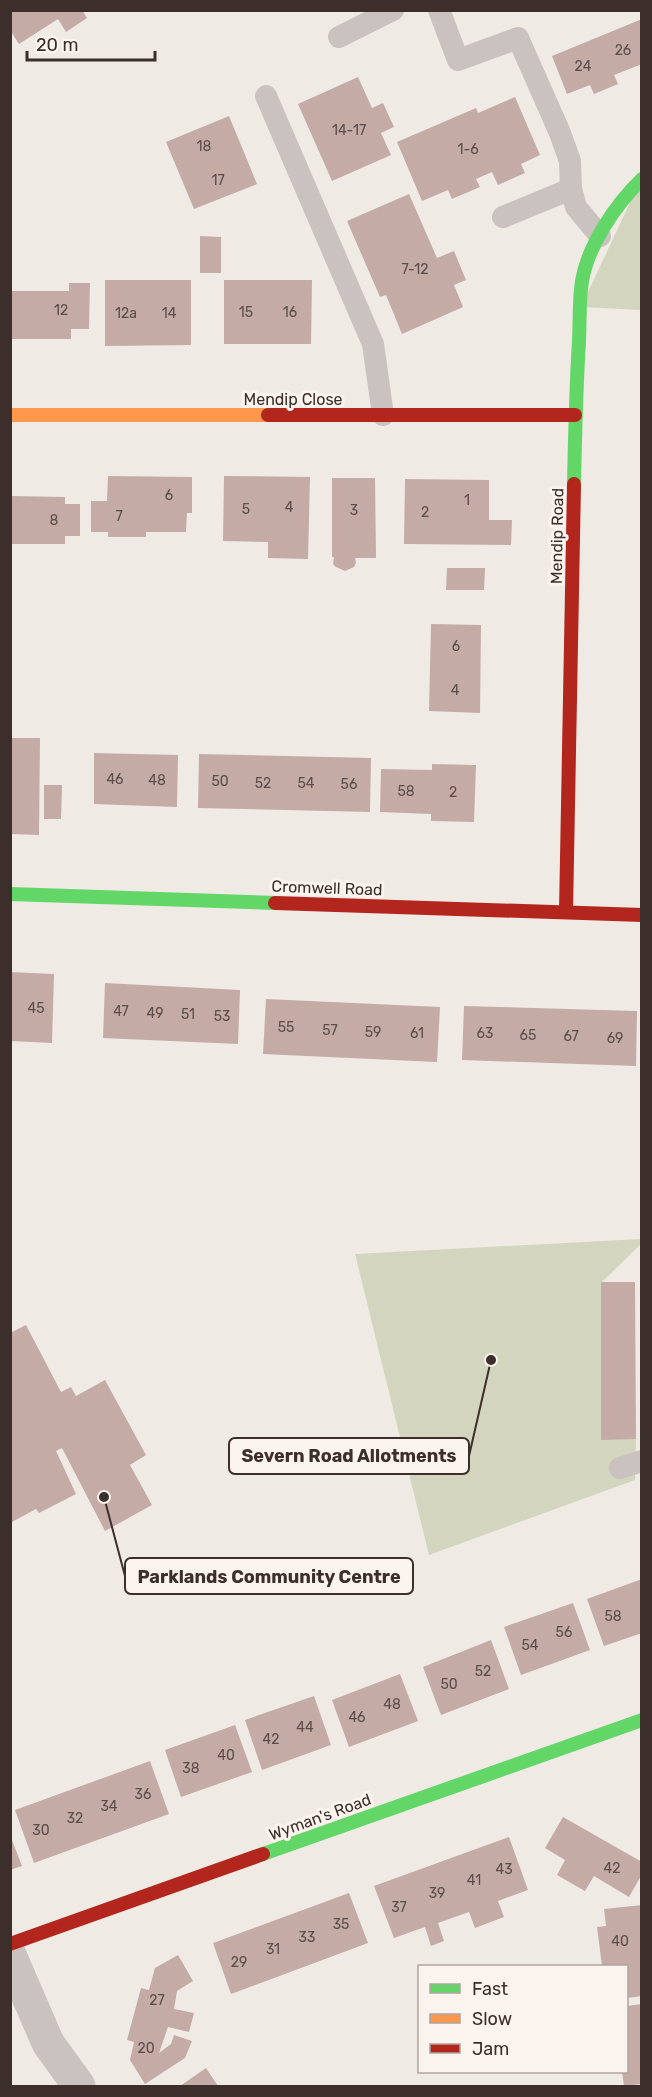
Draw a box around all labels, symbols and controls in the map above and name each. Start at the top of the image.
scale bar [27,24,154,62]
text: 20 m [36,34,78,56]
house number: 26 [615,42,631,59]
house number: 24 [575,58,592,75]
house number: 14-17 [332,122,366,139]
house number: 18 [197,138,212,155]
house number: 1-6 [457,141,479,158]
house number: 17 [211,172,225,189]
house number: 7-12 [401,261,429,278]
house number: 12 [54,302,68,319]
house number: 15 [239,304,253,321]
house number: 16 [283,304,297,321]
house number: 12a [115,305,137,322]
house number: 14 [162,305,177,322]
street label: Mendip Close [243,390,343,409]
house number: 6 [165,487,173,504]
street label: Mendip Road [547,488,567,584]
house number: 1 [464,492,470,509]
house number: 4 [285,499,294,516]
house number: 5 [242,501,250,518]
house number: 3 [350,502,358,519]
house number: 2 [421,504,429,521]
house number: 7 [115,508,123,525]
house number: 8 [50,512,59,529]
house number: 6 [452,638,460,655]
house number: 4 [451,682,460,699]
house number: 46 [106,771,124,788]
house number: 48 [148,772,166,789]
house number: 50 [211,773,229,790]
house number: 52 [255,775,271,792]
house number: 54 [297,775,315,792]
house number: 56 [341,776,357,793]
house number: 58 [397,783,415,800]
house number: 2 [449,784,457,801]
street label: Cromwell Road [271,877,383,899]
house number: 45 [27,1000,45,1017]
house number: 47 [113,1003,129,1020]
house number: 49 [147,1005,163,1022]
house number: 51 [181,1006,195,1023]
house number: 53 [214,1008,230,1025]
house number: 55 [278,1019,294,1036]
house number: 57 [322,1022,338,1039]
house number: 59 [365,1024,381,1041]
house number: 61 [410,1025,424,1042]
house number: 63 [477,1025,493,1042]
house number: 65 [520,1027,536,1044]
house number: 67 [563,1028,579,1045]
house number: 69 [607,1030,623,1047]
callout: Severn Road Allotments [229,1438,469,1474]
text: Severn Road Allotments [241,1445,457,1467]
callout: Parklands Community Centre [125,1558,413,1594]
text: Parklands Community Centre [137,1566,401,1588]
house number: 58 [604,1608,622,1625]
house number: 56 [556,1624,572,1641]
house number: 54 [521,1637,539,1654]
house number: 52 [475,1663,491,1680]
house number: 50 [440,1676,458,1693]
house number: 48 [383,1696,401,1713]
house number: 46 [348,1709,366,1726]
house number: 44 [296,1719,314,1736]
house number: 42 [263,1731,279,1748]
house number: 40 [217,1747,235,1764]
house number: 38 [182,1760,200,1777]
house number: 36 [135,1786,151,1803]
street label: Wyman's Road [266,1790,374,1844]
house number: 34 [100,1798,118,1815]
house number: 32 [67,1810,83,1827]
house number: 30 [32,1822,50,1839]
house number: 42 [604,1860,620,1877]
house number: 43 [495,1861,513,1878]
house number: 41 [467,1872,481,1889]
house number: 39 [429,1885,445,1902]
house number: 37 [391,1899,407,1916]
house number: 35 [333,1916,349,1933]
house number: 33 [299,1929,315,1946]
house number: 40 [611,1933,629,1950]
house number: 31 [266,1941,280,1958]
house number: 29 [231,1954,247,1971]
legend [418,1965,628,2073]
text: Fast [472,1978,508,2000]
house number: 27 [149,1992,165,2009]
text: Slow [472,2008,512,2030]
text: Jam [472,2038,509,2060]
house number: 20 [137,2040,155,2057]

